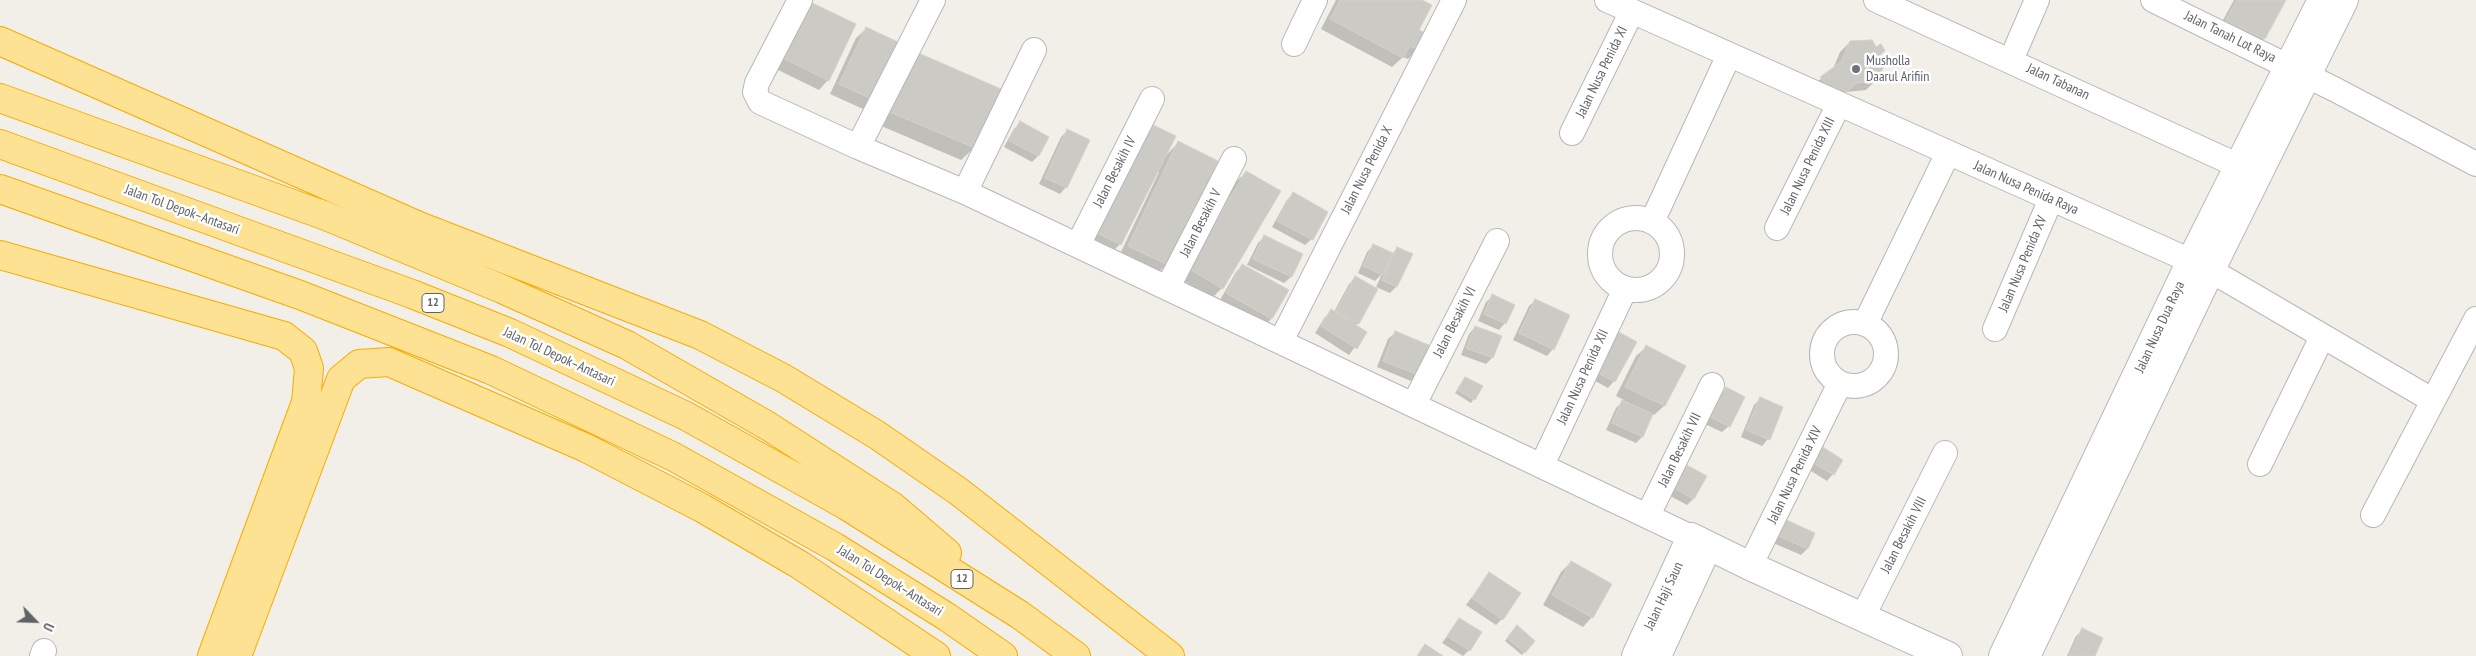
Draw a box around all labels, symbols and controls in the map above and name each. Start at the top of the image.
street label: Jalan Tanah Lot Raya [2181,8,2279,66]
street label: Jalan Nusa Penida XI [1573,24,1631,120]
place label: Musholla Daarul Arifiin [1866,53,1929,85]
street label: Jalan Tabanan [2024,60,2092,104]
marker: Musholla Daarul Arifiin [1850,63,1862,75]
street label: Jalan Nusa Penida XIII [1777,115,1839,217]
street label: Jalan Nusa Penida X [1338,123,1396,217]
street label: Jalan Besakih IV [1090,134,1140,210]
street label: Jalan Nusa Penida Raya [1971,157,2081,219]
street label: Jalan Tol Depok–Antasari [122,181,242,239]
street label: Jalan Besakih V [1177,186,1225,260]
street label: Jalan Nusa Penida XV [1995,213,2051,315]
street label: Jalan Nusa Dua Raya [2131,279,2189,375]
street label: Jalan Besakih VI [1430,284,1480,360]
road number: 12 [422,294,444,312]
street label: Jalan Tol Depok–Antasari [501,324,617,390]
street label: Jalan Nusa Penida XII [1554,327,1612,427]
street label: Jalan Besakih VII [1655,410,1705,490]
street label: Jalan Nusa Penida XIV [1764,424,1826,526]
street label: Jalan Besakih VIII [1878,494,1930,576]
street label: Jalan Tol Depok–Antasari [834,542,946,620]
street label: Jalan Haji Saun [1641,559,1687,633]
road number: 12 [951,570,973,588]
north arrow [10,596,60,646]
text: U [39,620,58,634]

